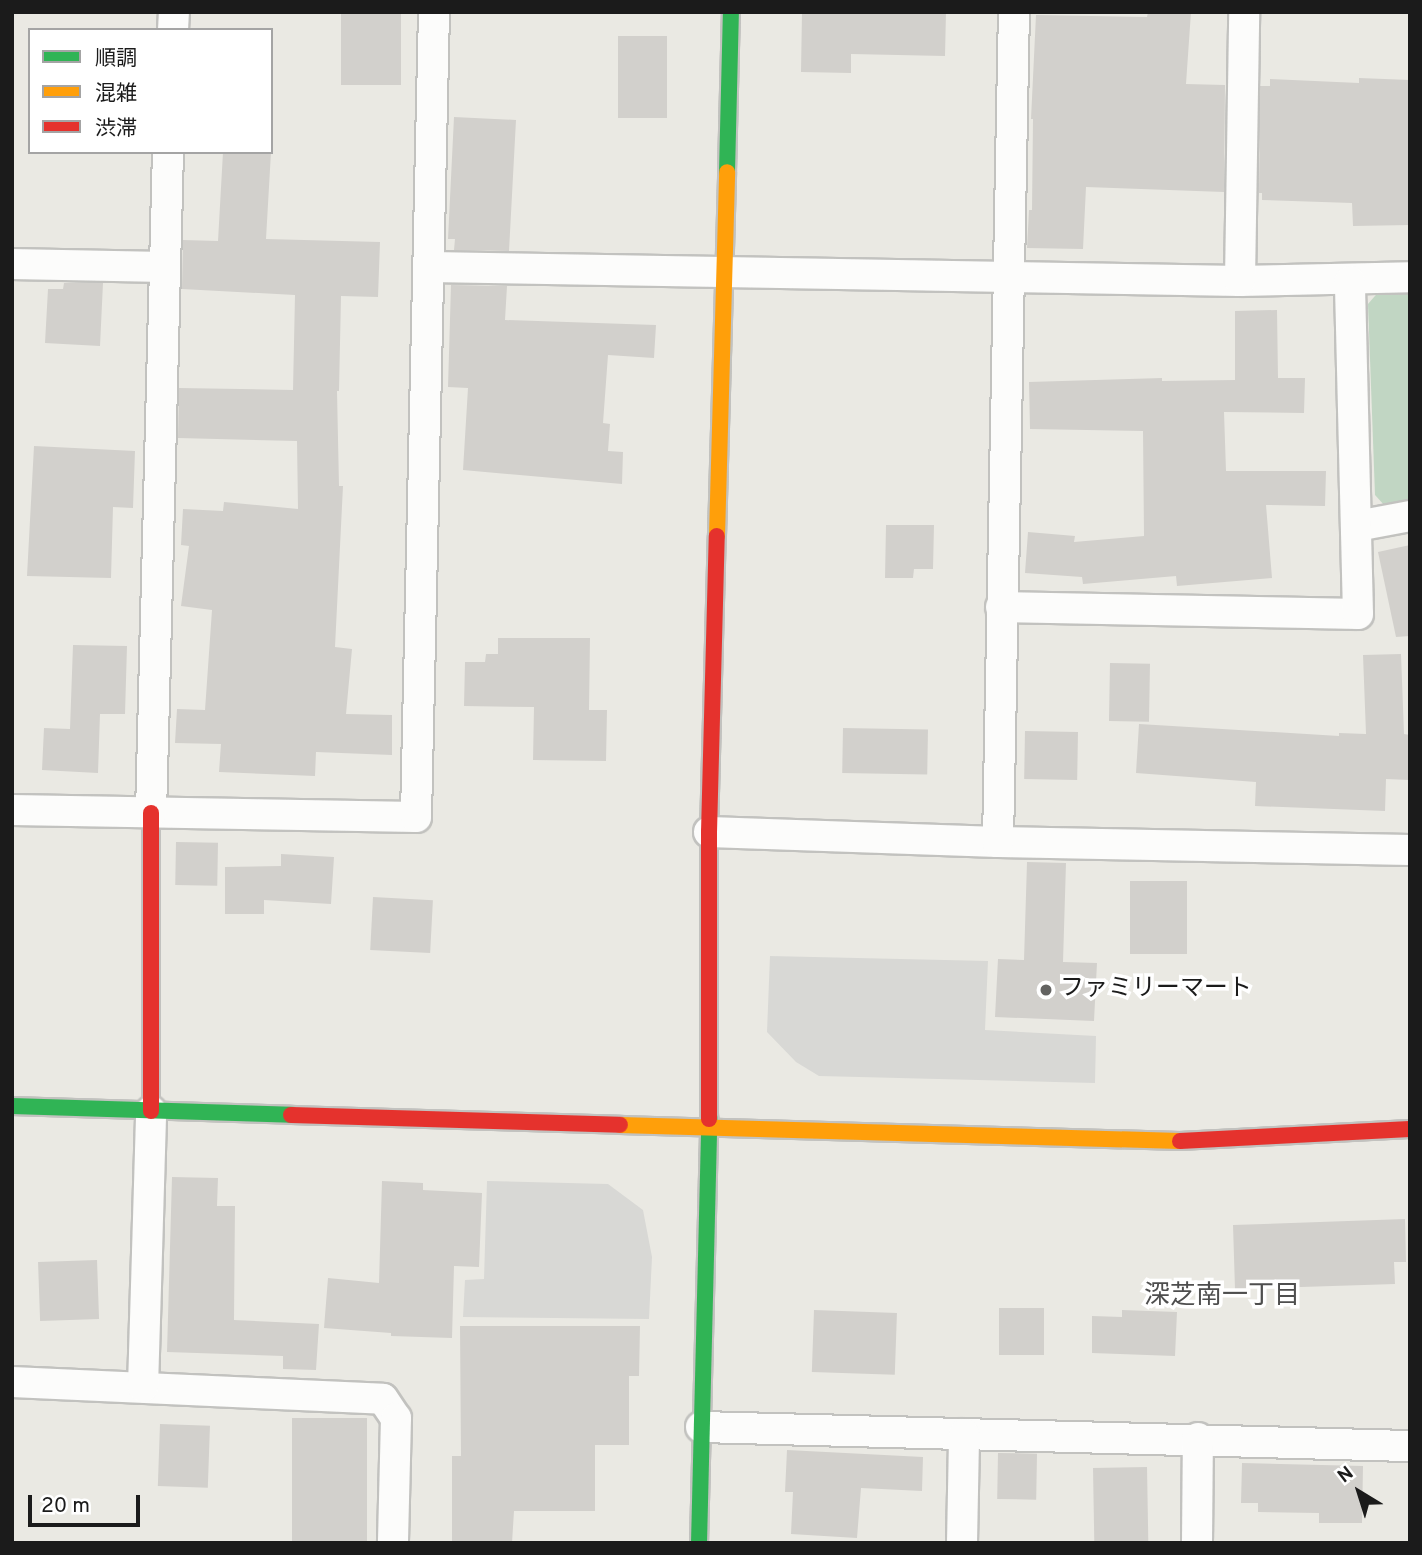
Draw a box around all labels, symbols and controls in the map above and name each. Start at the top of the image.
legend [28,28,273,154]
text: 順調 [95,46,137,73]
text: 混雑 [95,81,137,108]
text: 渋滞 [95,116,137,143]
place label: ファミリーマート [1060,976,1252,1004]
marker: ファミリーマート [1038,982,1054,998]
district label: 深芝南一丁目 [1144,1281,1300,1313]
north arrow [1324,1457,1394,1527]
text: N [1333,1462,1359,1489]
scale bar [32,1482,144,1526]
text: 20 m [41,1493,90,1520]

